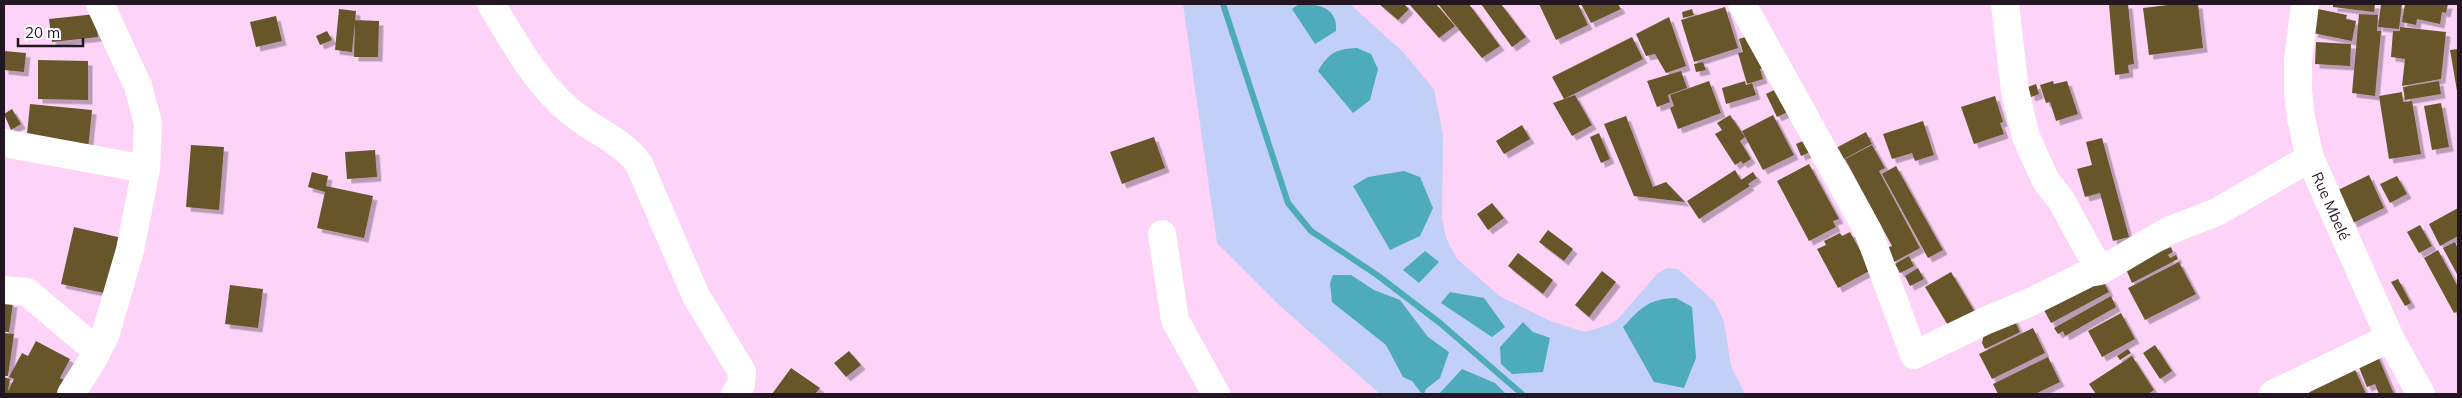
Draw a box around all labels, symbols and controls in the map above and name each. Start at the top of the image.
scale bar [18,15,82,47]
text: 20 m [25,23,60,42]
street label: Rue Mbelé [2308,169,2354,243]

